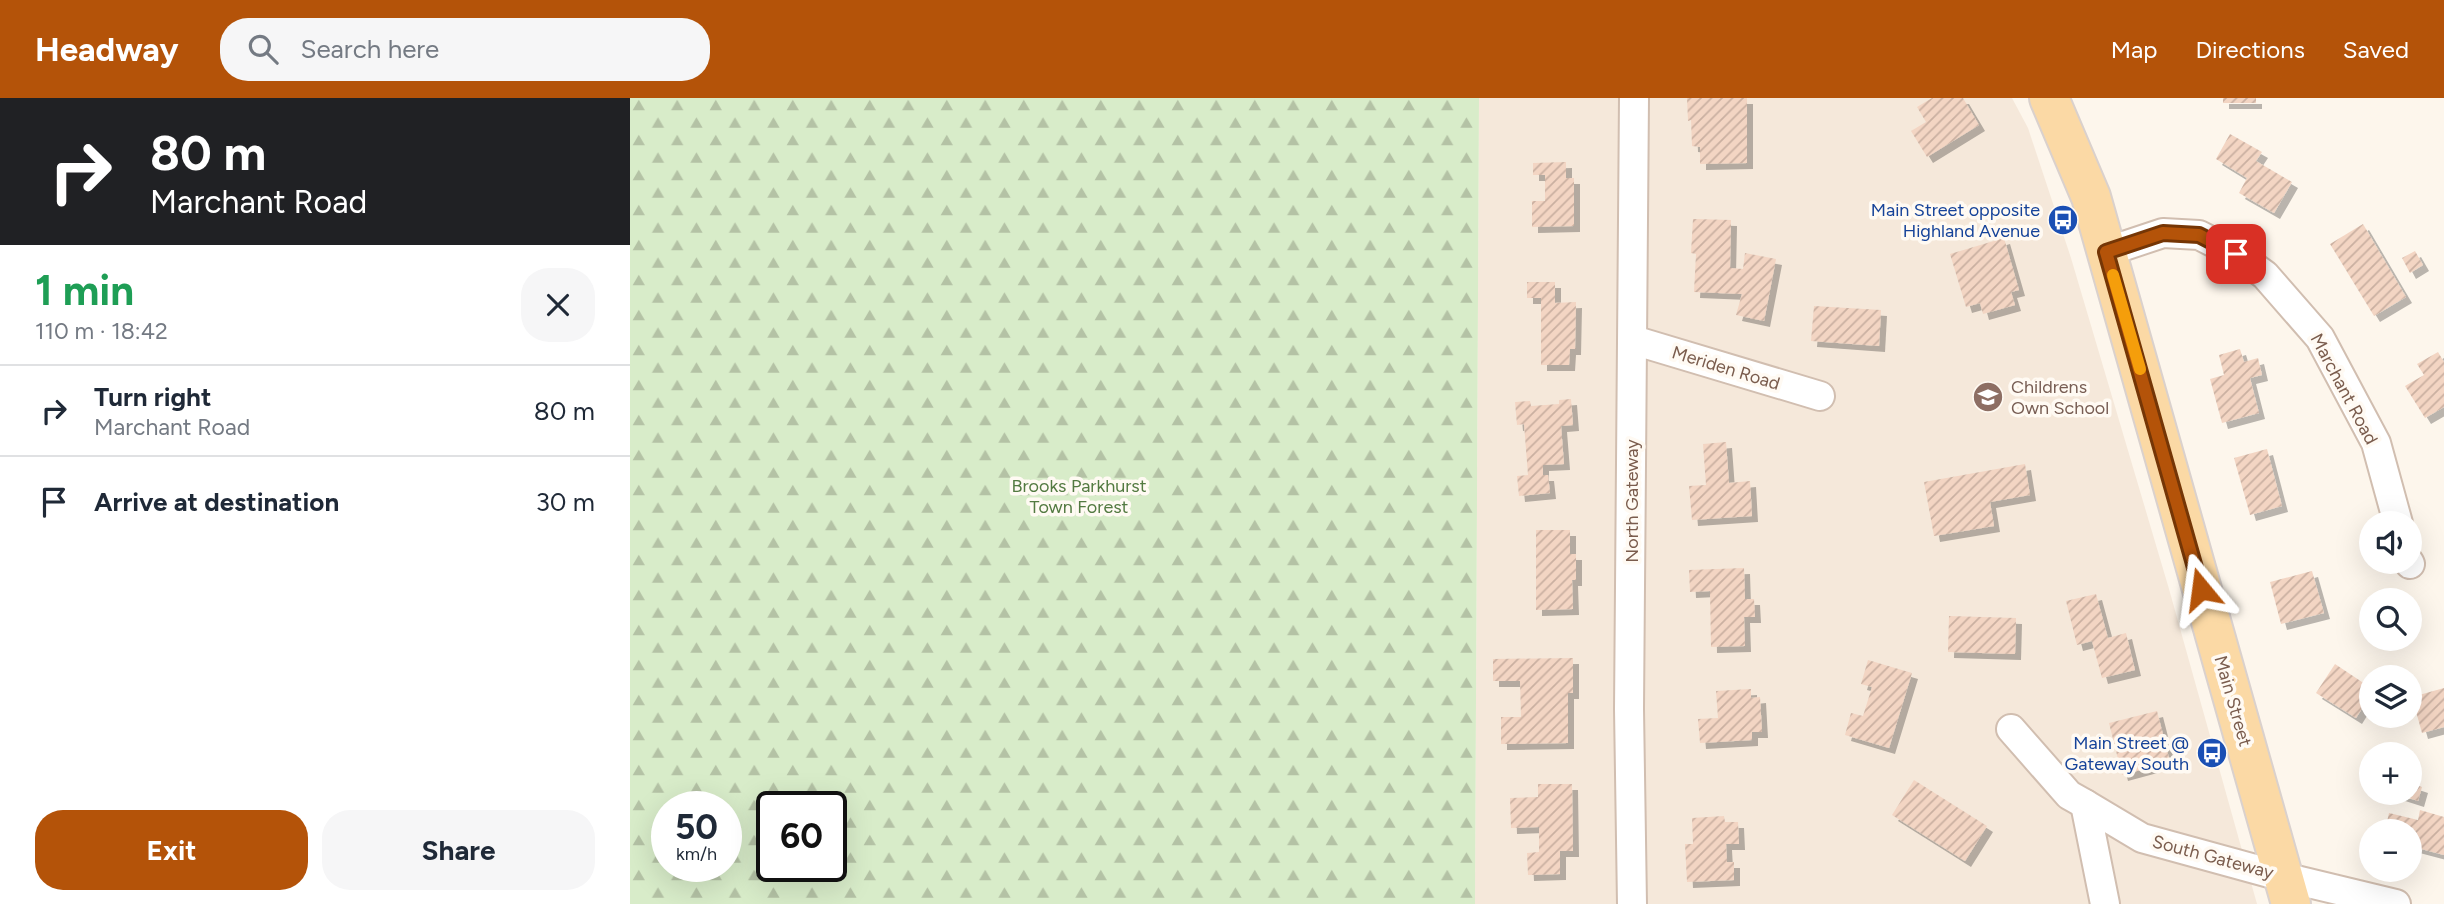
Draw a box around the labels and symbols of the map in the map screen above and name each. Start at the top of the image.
place label: Main Street opposite Highland Avenue [1871,199,2040,242]
bus stop icon: Main Street opposite Highland Avenue [2046,203,2080,237]
pin [2206,224,2266,284]
street label: Marchant Road [2306,330,2382,448]
street label: Meriden Road [1669,341,1783,395]
place label: Childrens Own School [2011,376,2109,419]
school or university icon: Childrens Own School [1971,380,2005,414]
street label: North Gateway [1621,439,1643,563]
park label: Brooks Parkhurst Town Forest [1011,475,1147,518]
position arrow [2164,552,2238,626]
street label: Main Street [2210,653,2257,749]
place label: Main Street @ Gateway South [2065,732,2189,775]
bus stop icon: Main Street @ Gateway South [2195,736,2229,770]
speed limit sign: 60 [756,791,847,882]
street label: South Gateway [2150,830,2276,884]

